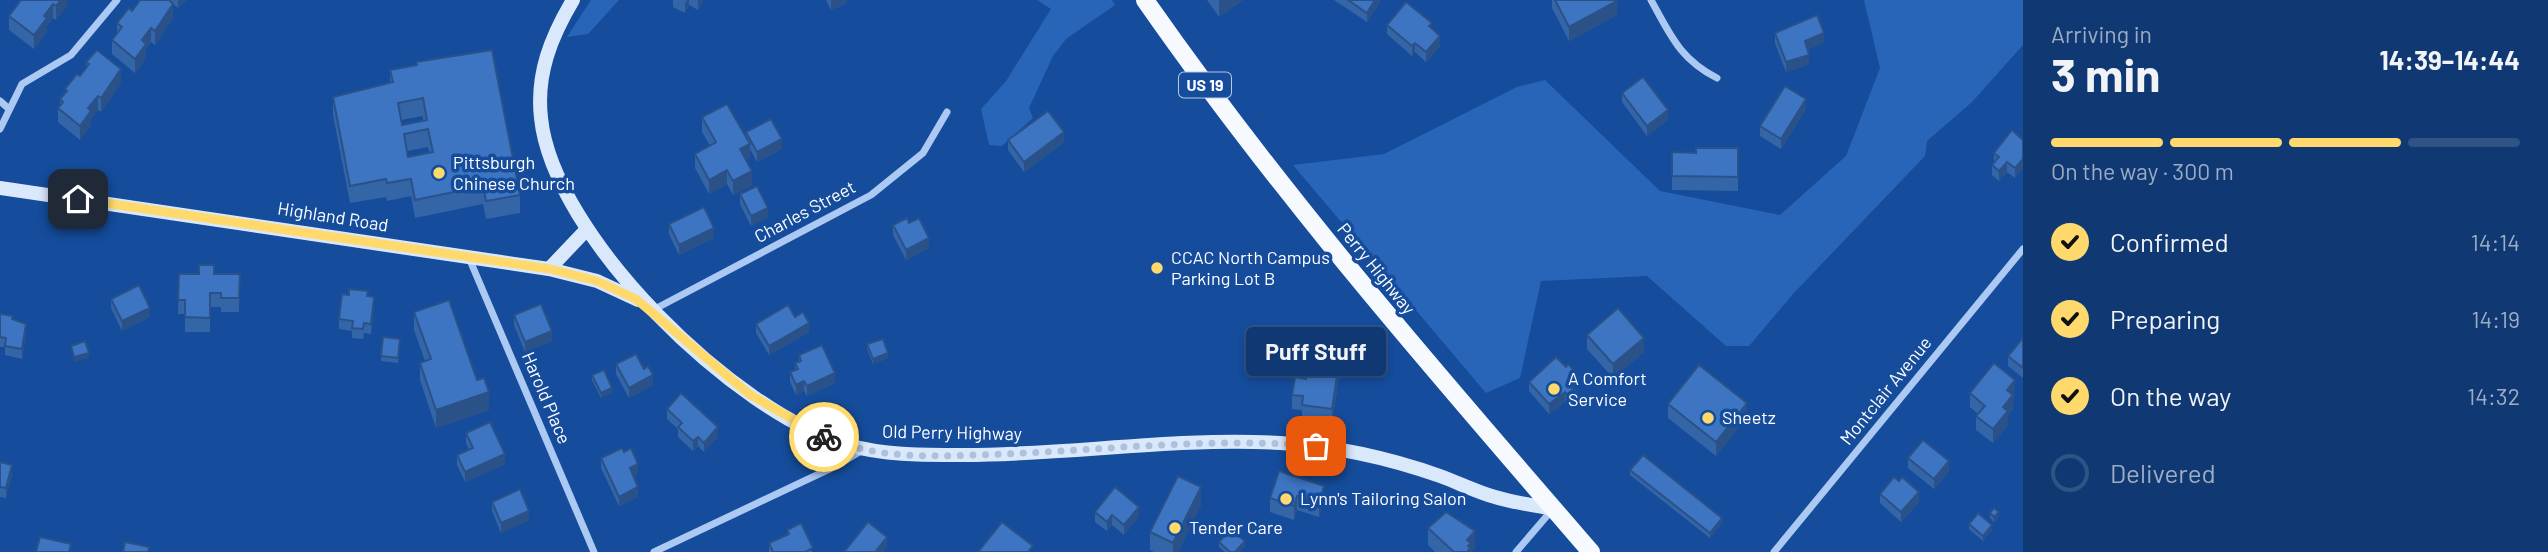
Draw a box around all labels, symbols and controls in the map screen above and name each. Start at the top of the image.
text: Arriving in [2051,20,2152,48]
text: 14:39–14:44 [2380,44,2520,75]
text: 3 min [2051,46,2160,101]
road number: US 19 [1179,72,1231,97]
place label: Pittsburgh Chinese Church [453,151,575,194]
text: On the way · 300 m [2051,157,2234,185]
marker: Pittsburgh Chinese Church [431,165,447,181]
pin [48,169,108,229]
street label: Charles Street [750,175,859,247]
icon: home [59,180,97,218]
street label: Highland Road [276,196,390,236]
street label: Perry Highway [1333,218,1420,318]
icon: check [2051,223,2089,261]
text: Confirmed [2110,226,2229,257]
text: 14:14 [2471,228,2520,256]
place label: CCAC North Campus Parking Lot B [1171,246,1330,289]
marker: CCAC North Campus Parking Lot B [1149,260,1165,276]
icon: check [2051,300,2089,338]
text: Preparing [2110,303,2220,334]
text: 14:19 [2471,305,2520,333]
callout: Puff Stuff [1246,327,1386,376]
street label: Montclair Avenue [1835,332,1936,449]
text: Puff Stuff [1265,337,1367,365]
street label: Harold Place [518,348,576,447]
place label: A Comfort Service [1568,367,1647,410]
icon: check [2051,377,2089,415]
text: On the way [2110,380,2231,411]
marker: A Comfort Service [1546,381,1562,397]
text: 14:32 [2467,382,2520,410]
courier [789,402,859,472]
place label: Sheetz [1722,406,1776,428]
marker: Sheetz [1700,410,1716,426]
pin [1286,416,1346,476]
icon: bike [805,418,843,456]
street label: Old Perry Highway [882,420,1022,444]
icon: bag [1297,427,1335,465]
text: Delivered [2110,457,2216,488]
place label: Lynn's Tailoring Salon [1300,487,1466,509]
marker: Lynn's Tailoring Salon [1278,491,1294,507]
place label: Tender Care [1189,516,1283,538]
marker: Tender Care [1167,520,1183,536]

